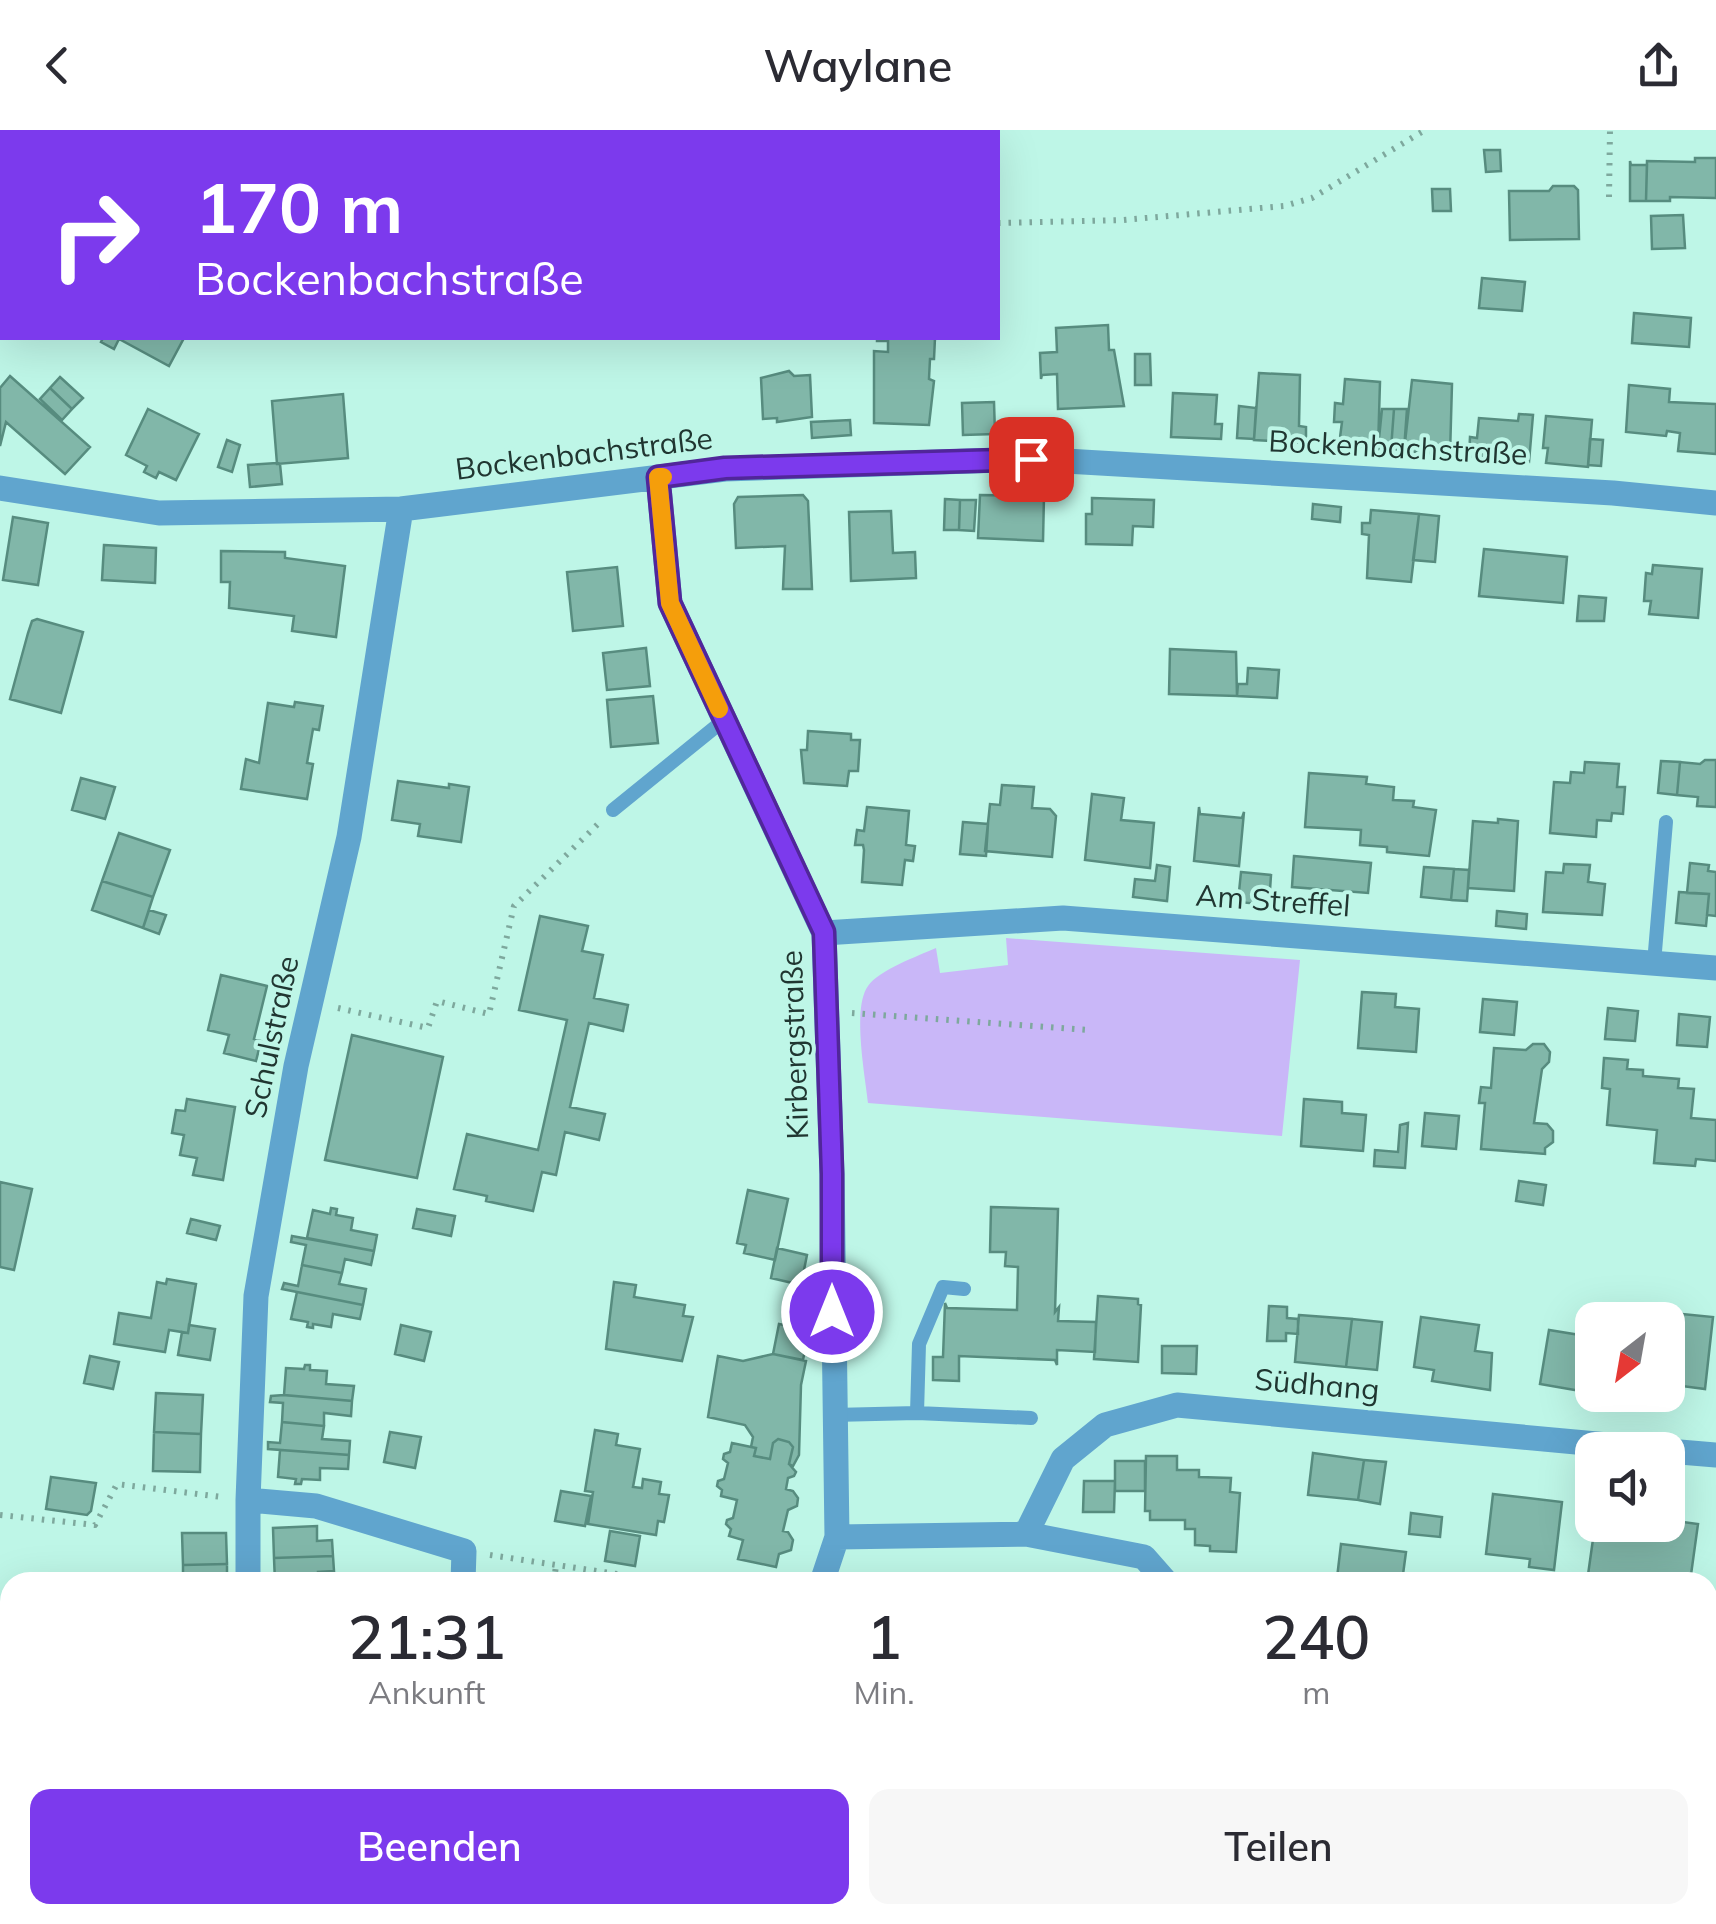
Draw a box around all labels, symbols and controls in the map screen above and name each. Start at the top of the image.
text: Waylane [764,37,952,93]
icon: back [30,38,85,93]
icon: share [1631,38,1686,93]
text: 170 m [195,163,403,251]
icon: right [30,170,160,300]
text: Bockenbachstraße [195,250,584,306]
pin [989,417,1074,502]
street label: Bockenbachstraße [453,418,715,488]
street label: Bockenbachstraße [1268,421,1528,473]
icon: arrive [1004,432,1059,487]
street label: Am Streffel [1194,876,1352,924]
street label: Kirbergstraße [772,950,816,1140]
street label: Schulstraße [235,952,307,1121]
position arrow [780,1260,884,1364]
north arrow [1575,1302,1685,1412]
map controls [1575,1302,1685,1542]
street label: Südhang [1253,1360,1381,1408]
button: sound [1575,1432,1685,1542]
text: 21:31 [348,1599,506,1674]
text: 1 [866,1599,902,1674]
text: 240 [1262,1599,1370,1674]
text: Ankunft [368,1672,485,1712]
text: Min. [854,1672,915,1712]
text: m [1302,1672,1330,1712]
button: Beenden [30,1789,849,1904]
button: Teilen [869,1789,1688,1904]

